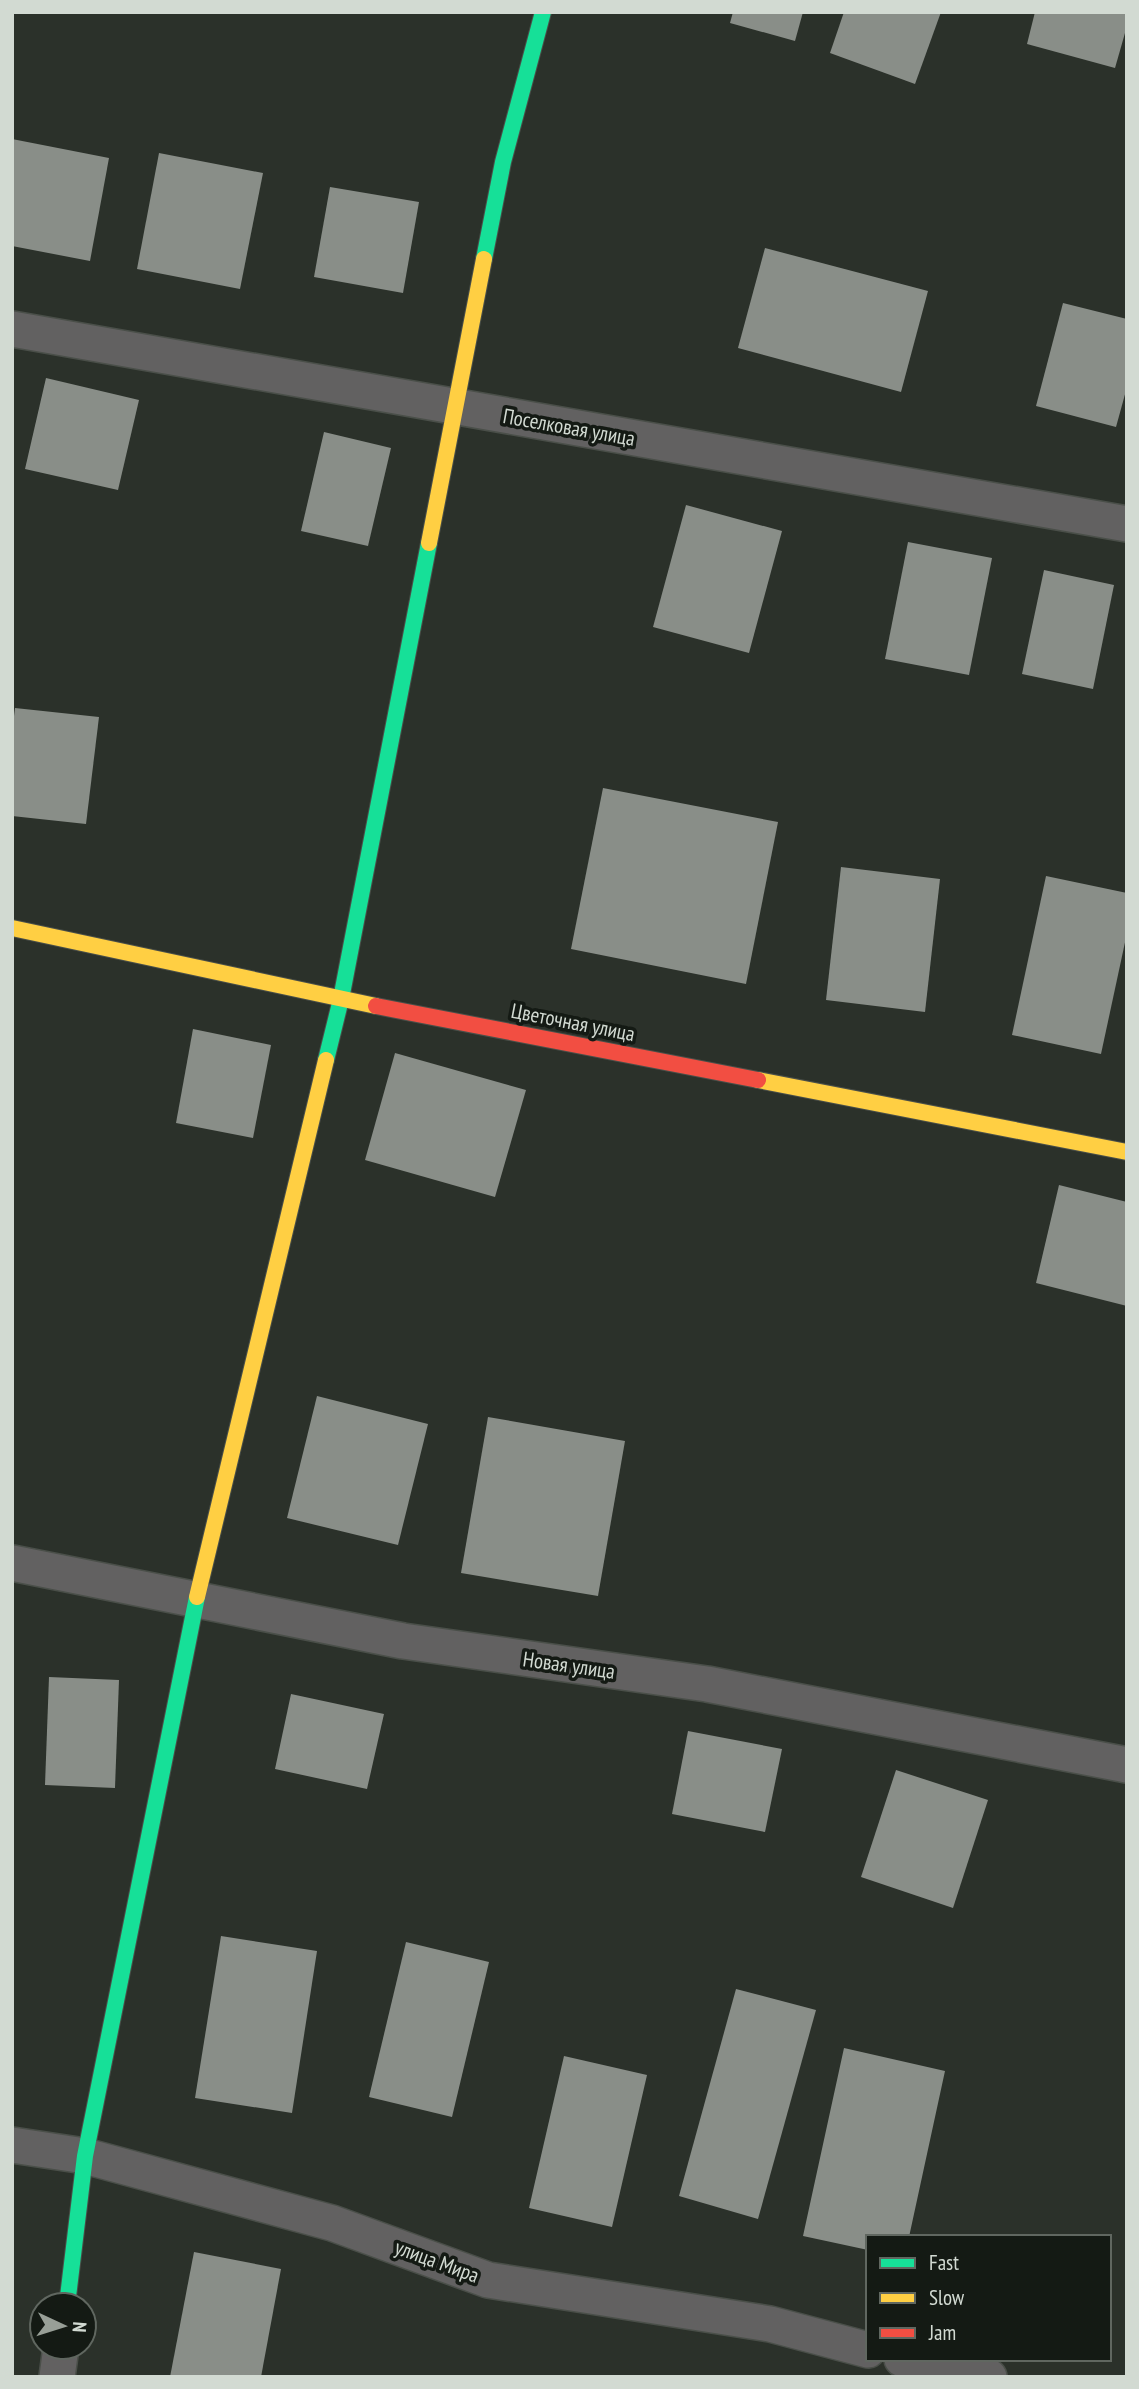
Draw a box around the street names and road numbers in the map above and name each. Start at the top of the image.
street label: Поселковая улица [501,402,637,452]
street label: Цветочная улица [509,997,637,1047]
street label: Новая улица [521,1645,617,1685]
street label: улица Мира [391,2233,483,2289]

